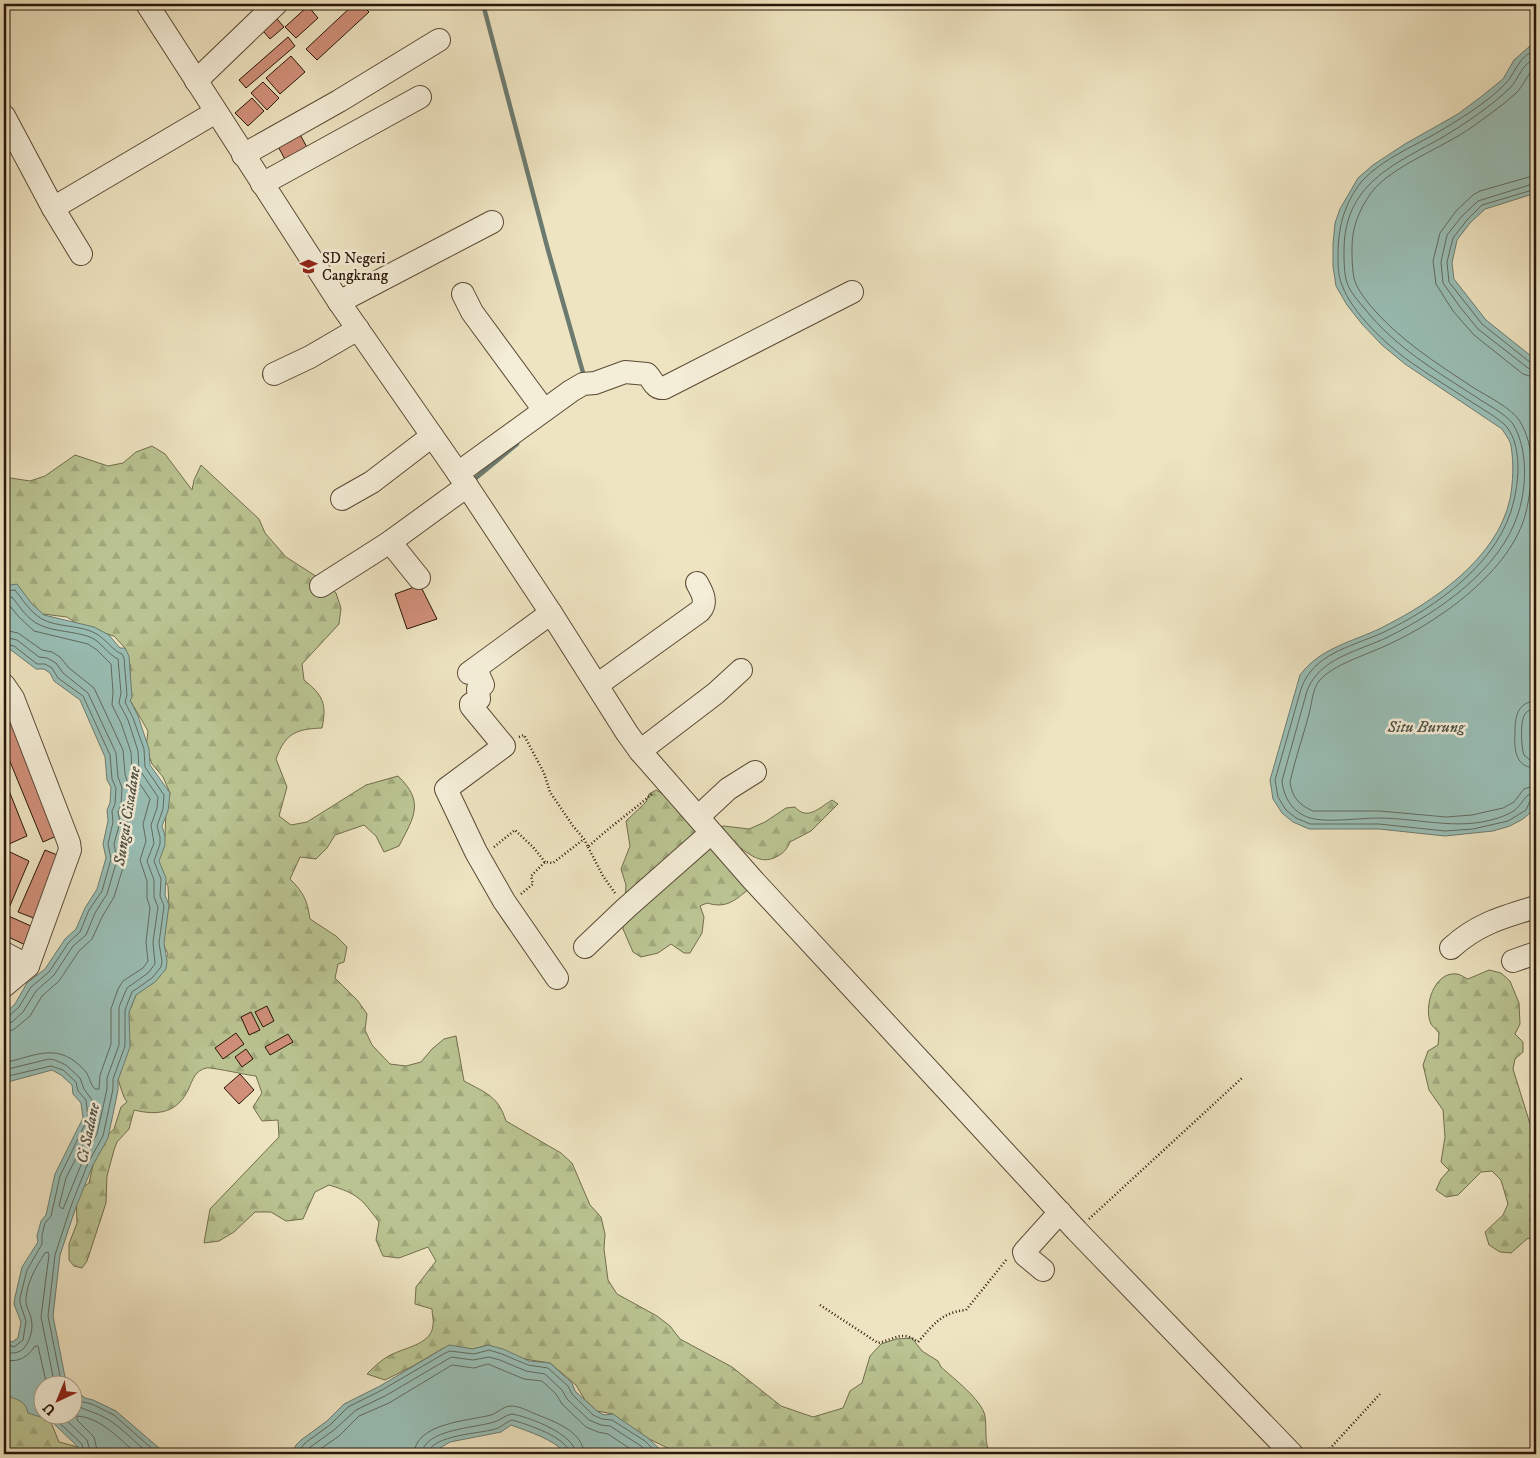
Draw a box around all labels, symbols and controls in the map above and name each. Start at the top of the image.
place label: SD Negeri Cangkrang [322,249,389,285]
school or university icon: SD Negeri Cangkrang [298,257,318,277]
water label: Situ Burung [1387,717,1466,737]
water label: Sungai Cisadane [109,764,145,868]
water label: Ci Sadane [72,1100,104,1165]
north arrow [32,1376,82,1426]
text: U [39,1398,60,1419]

